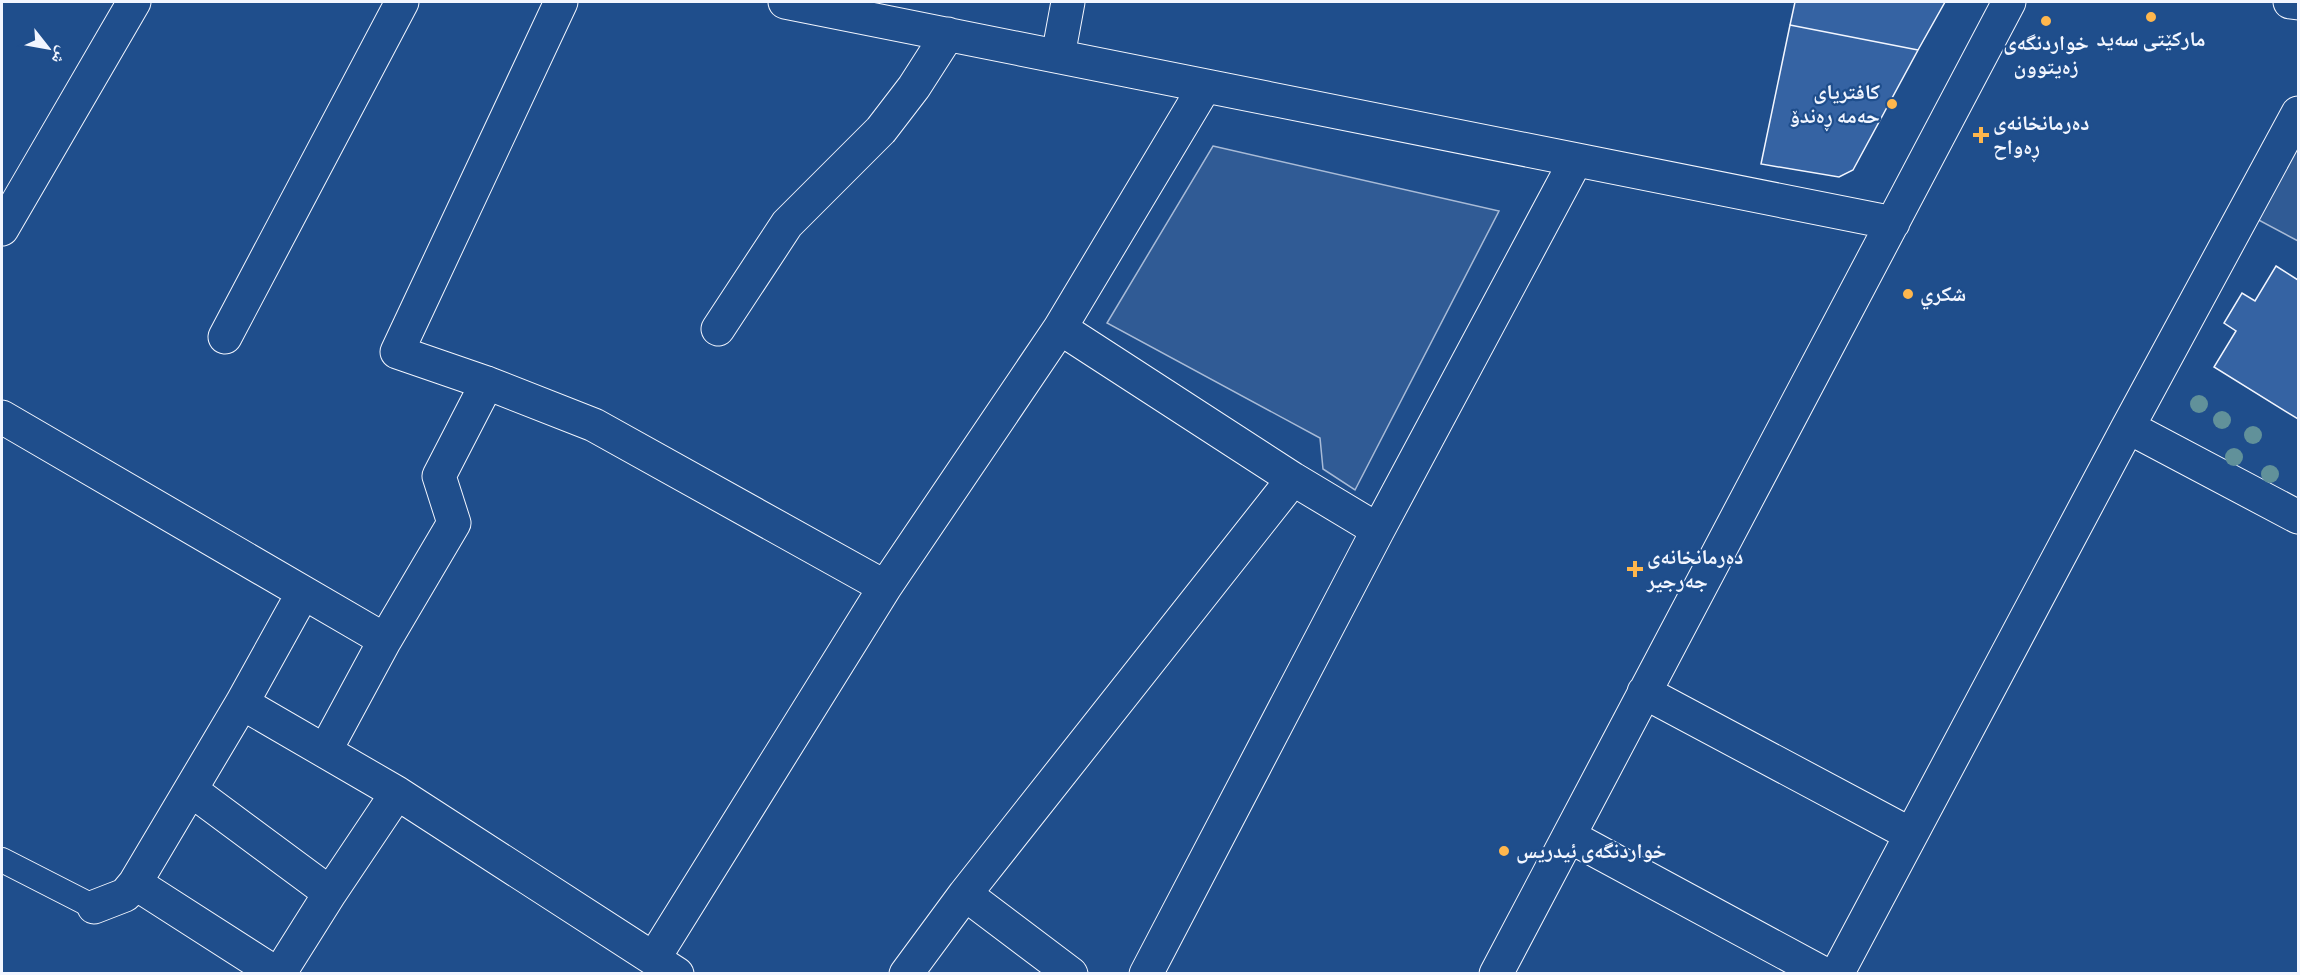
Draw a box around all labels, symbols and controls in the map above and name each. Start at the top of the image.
marker: مارکێتی سەید [2144,10,2158,24]
marker: خواردنگەی زەیتوون [2039,14,2053,28]
north arrow [18,18,78,78]
place label: مارکێتی سەید [2097,21,2205,52]
place label: خواردنگەی زەیتوون [2003,25,2089,80]
text: ش [47,43,76,70]
place label: کافتریای حەمە ڕەندۆ [1789,74,1880,132]
marker: کافتریای حەمە ڕەندۆ [1885,97,1899,111]
place label: دەرمانخانەی ڕەواح [1993,105,2090,163]
marker: دەرمانخانەی ڕەواح [1974,128,1988,142]
place label: شكري [1920,276,1966,310]
marker: شكري [1901,287,1915,301]
place label: دەرمانخانەی جەرجیر [1646,539,1744,594]
marker: دەرمانخانەی جەرجیر [1628,562,1642,576]
place label: خواردنگەی ئیدریس [1516,833,1666,864]
marker: خواردنگەی ئیدریس [1497,844,1511,858]

